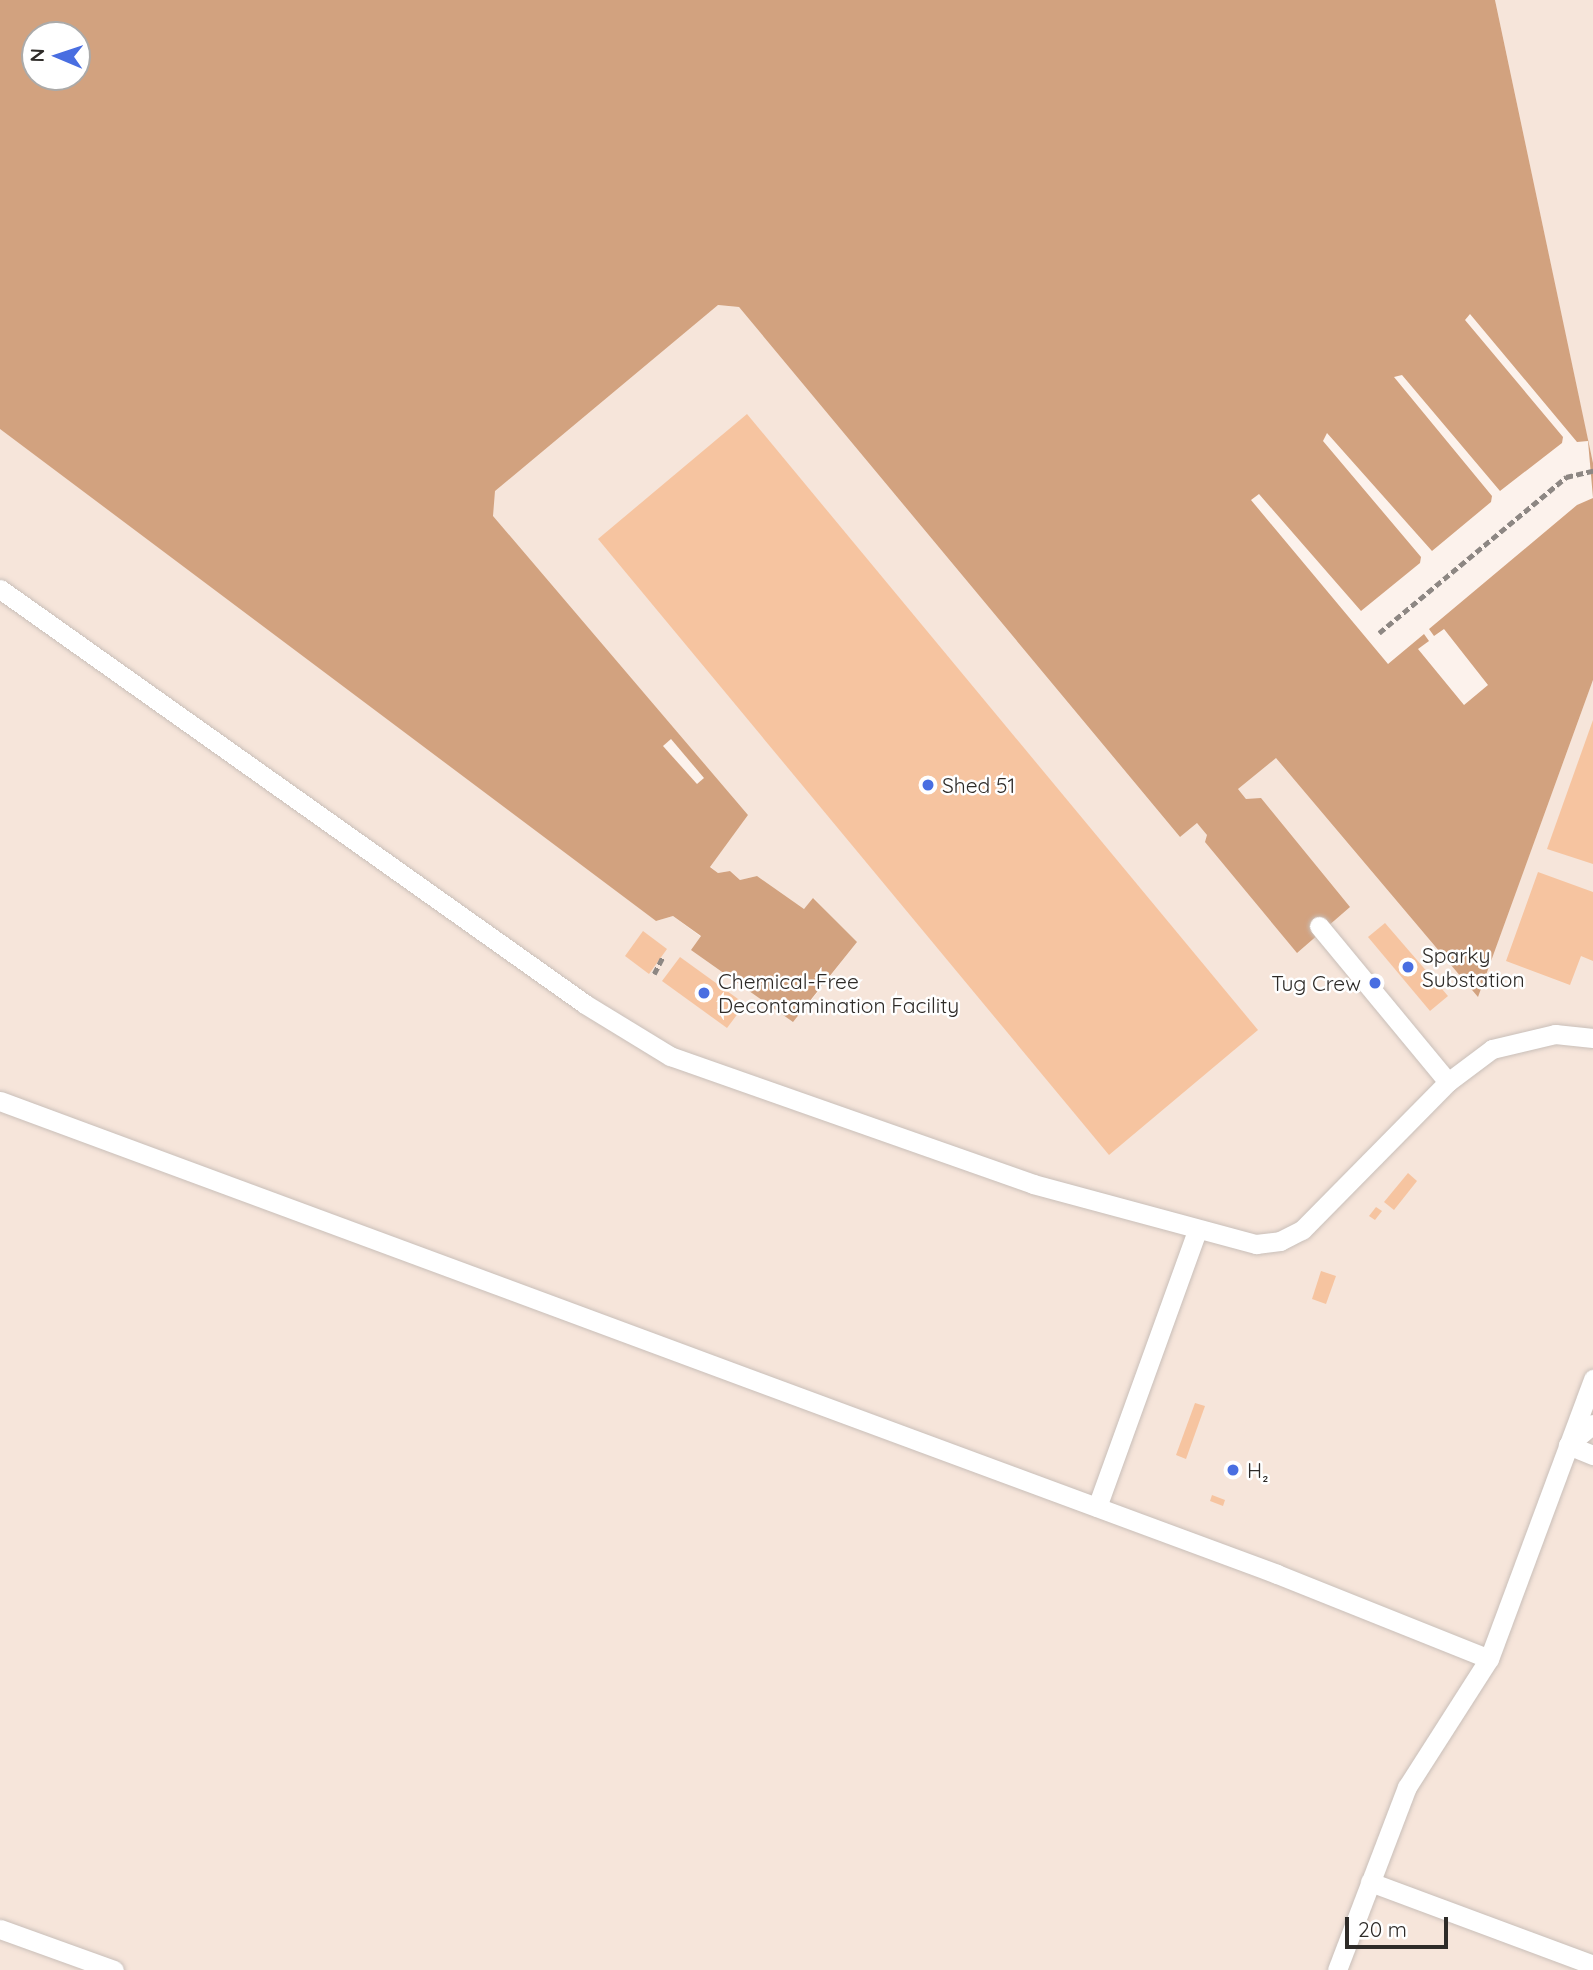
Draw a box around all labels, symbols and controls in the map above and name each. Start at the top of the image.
north arrow [21,21,91,91]
text: N [25,48,49,63]
place label: Shed 51 [942,772,1015,798]
marker: Shed 51 [920,777,936,793]
place label: Sparky Substation [1422,942,1525,992]
marker: Sparky Substation [1400,959,1416,975]
place label: Chemical-Free Decontamination Facility [718,968,959,1018]
place label: Tug Crew [1271,970,1361,996]
marker: Tug Crew [1367,975,1383,991]
marker: Chemical-Free Decontamination Facility [696,985,712,1001]
place label: H₂ [1247,1457,1269,1483]
marker: H₂ [1225,1462,1241,1478]
scale bar [1348,1904,1451,1948]
text: 20 m [1358,1916,1407,1942]

